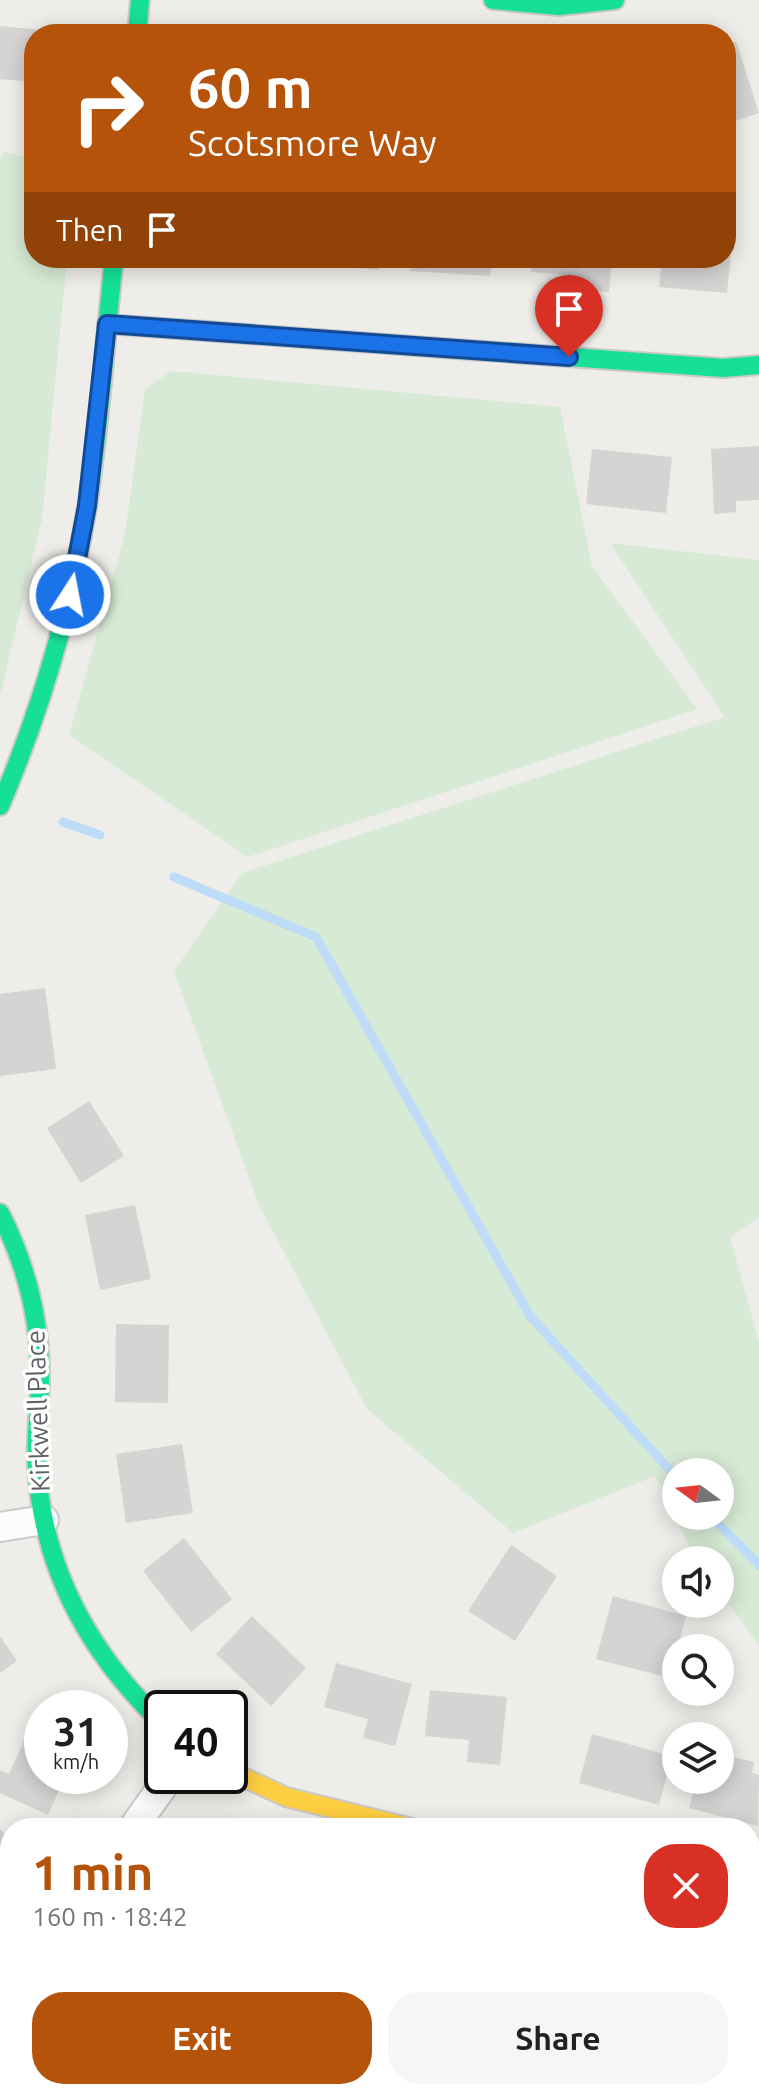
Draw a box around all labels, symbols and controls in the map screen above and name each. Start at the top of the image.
icon: right [56,56,160,160]
text: 60 m [188,56,313,119]
text: Scotsmore Way [188,122,437,163]
icon: arrive [140,208,184,252]
text: Then [56,213,124,247]
pin [535,275,603,357]
icon: arrive [547,287,591,331]
position arrow [28,553,112,637]
street label: Kirkwell Place [20,1330,55,1492]
north arrow [662,1458,734,1530]
map controls [662,1458,734,1794]
button: sound [662,1546,734,1618]
button: search [662,1634,734,1706]
speed limit sign: 40 [144,1690,248,1794]
text: 31 [53,1709,99,1754]
button: layers [662,1722,734,1794]
text: km/h [53,1750,99,1773]
button: close [644,1844,728,1928]
text: 1 min [32,1845,153,1899]
text: 160 m · 18:42 [32,1902,188,1931]
button: Exit [32,1992,372,2084]
button: Share [388,1992,728,2084]

